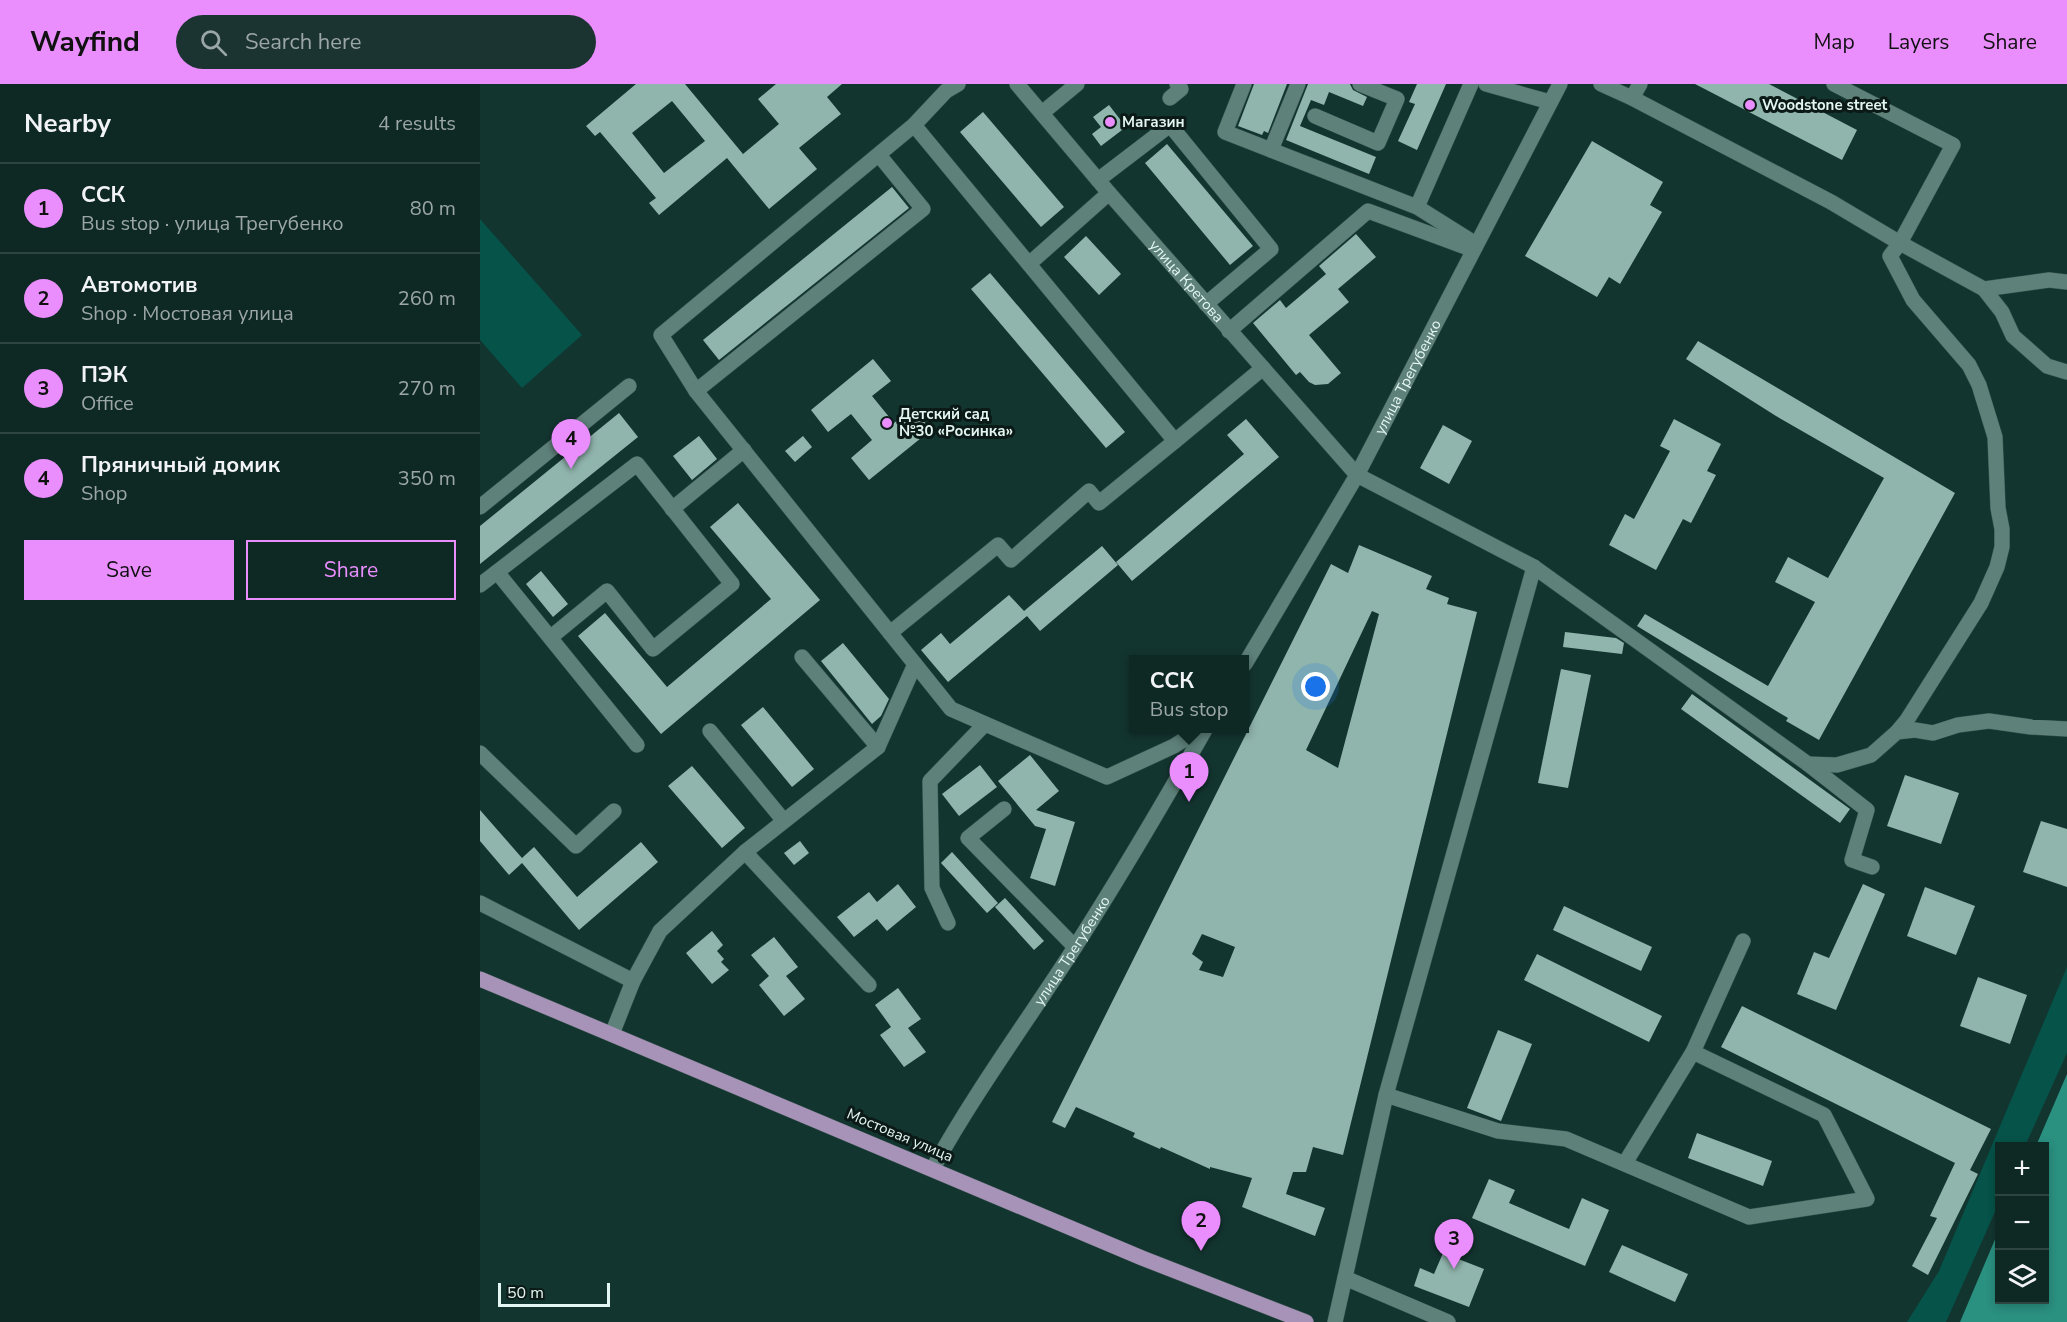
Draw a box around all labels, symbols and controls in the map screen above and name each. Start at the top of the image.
search box [176,15,596,69]
text: Wayfind [30,23,140,61]
icon: search [197,26,230,59]
text: Search here [245,27,362,57]
text: Map [1813,28,1855,56]
text: Layers [1888,28,1949,56]
text: Share [1982,28,2037,56]
place label: Woodstone street [1762,95,1888,115]
marker: Woodstone street [1743,98,1757,112]
text: Nearby [24,106,111,141]
text: 4 results [378,110,456,137]
place label: Магазин [1122,112,1185,132]
marker: Магазин [1103,115,1117,129]
text: ССК [81,180,125,210]
text: 1 [38,195,50,222]
text: 80 m [410,195,456,222]
text: Bus stop · улица Трегубенко [81,210,344,237]
street label: улица Кретова [1145,236,1228,327]
text: Автомотив [81,270,198,300]
text: 2 [38,285,50,312]
text: 260 m [398,285,456,312]
text: Shop · Мостовая улица [81,300,294,327]
street label: улица Трегубенко [1370,316,1446,438]
text: ПЭК [81,360,128,390]
text: 3 [38,375,50,402]
text: 270 m [398,375,456,402]
text: Office [81,390,134,417]
place label: Детский сад №30 «Росинка» [899,404,1013,441]
marker: Детский сад №30 «Росинка» [880,416,894,430]
pin: 4 [552,420,590,469]
text: Пряничный домик [81,450,280,480]
text: 4 [38,465,50,492]
text: 350 m [398,465,456,492]
text: Shop [81,480,127,507]
button: Save [24,540,234,600]
button: Share [246,540,456,600]
popup [1129,655,1249,733]
text: ССК [1150,666,1194,696]
your location [1301,672,1330,701]
text: Bus stop [1150,696,1228,723]
pin: 1 [1170,752,1208,802]
street label: улица Трегубенко [1029,892,1115,1009]
street label: Мостовая улица [844,1104,956,1166]
map controls [1995,1142,2049,1304]
button: + [1995,1142,2049,1196]
button: − [1995,1196,2049,1250]
pin: 2 [1182,1202,1220,1251]
pin: 3 [1434,1220,1474,1269]
button: layers [1995,1250,2049,1304]
scale bar [498,1280,610,1308]
text: 50 m [507,1282,544,1304]

